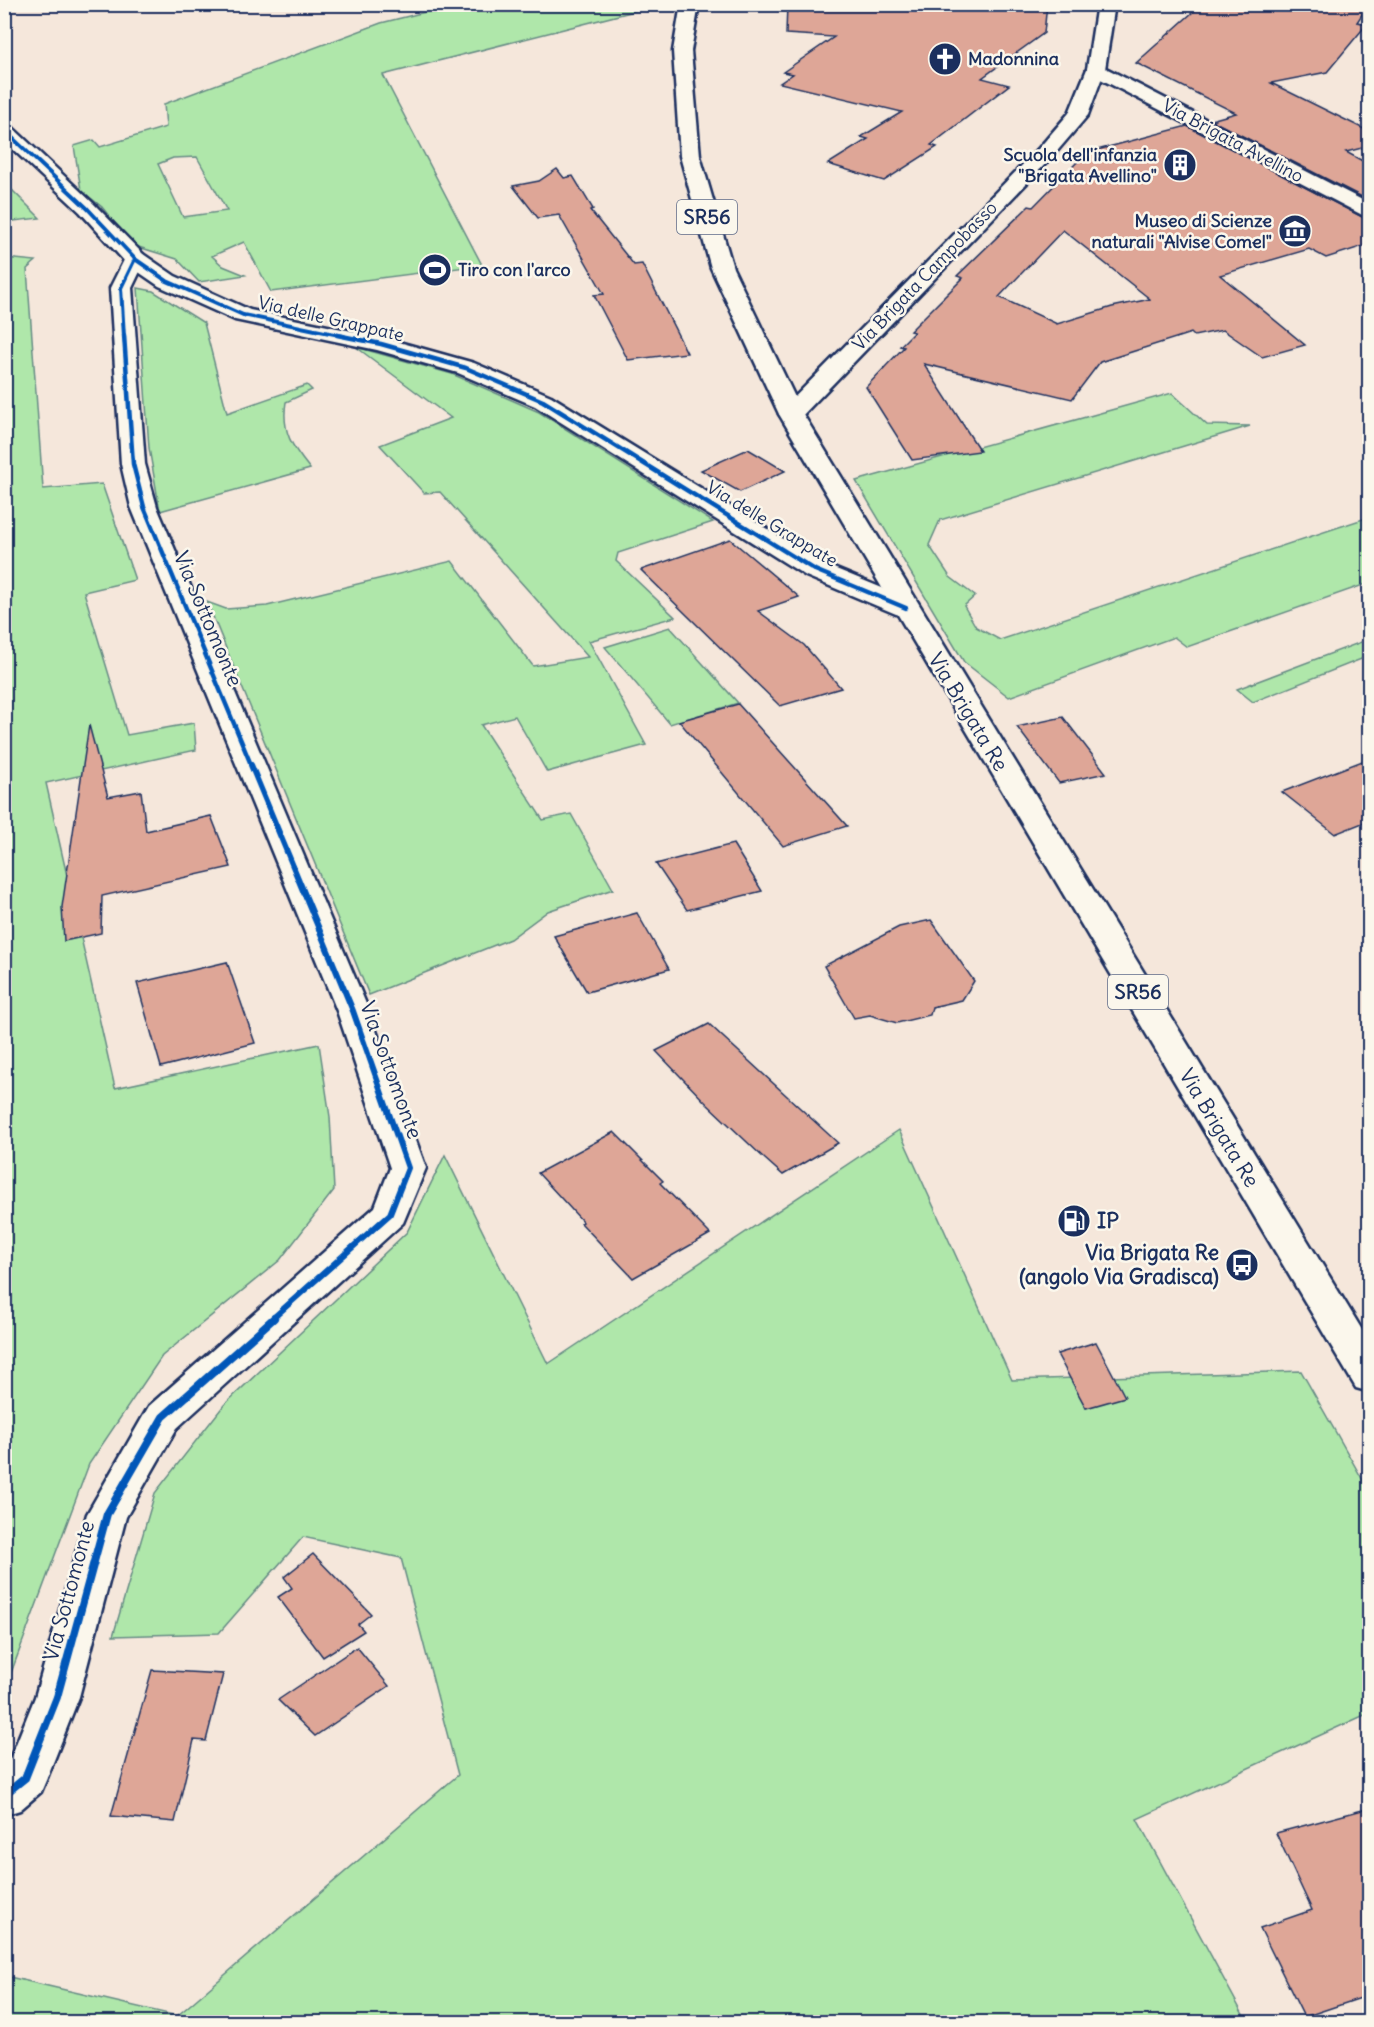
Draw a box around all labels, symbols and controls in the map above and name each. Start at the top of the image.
church icon: Madonnina [927,41,963,77]
place label: Madonnina [968,47,1059,70]
street label: Via Brigata Avellino [1159,94,1308,187]
place label: Scuola dell'infanzia "Brigata Avellino" [1003,143,1157,187]
building icon: Scuola dell'infanzia "Brigata Avellino" [1162,147,1198,183]
street label: Via Brigata Campobasso [847,196,1002,355]
road number: SR56 [677,200,737,234]
place label: Museo di Scienze naturali "Alvise Comel" [1091,209,1272,253]
museum icon: Museo di Scienze naturali "Alvise Comel" [1277,213,1313,249]
sports icon: Tiro con l'arco [417,252,453,288]
place label: Tiro con l'arco [458,258,571,281]
street label: Via delle Grappate [256,291,406,346]
street label: Via delle Grappate [703,475,842,572]
street label: Via Sottomonte [168,547,249,691]
street label: Via Brigata Re [922,647,1014,776]
road number: SR56 [1108,975,1168,1009]
street label: Via Sottomonte [354,997,429,1142]
street label: Via Brigata Re [1173,1063,1265,1192]
fuel station icon: IP [1056,1203,1092,1239]
place label: IP [1097,1207,1119,1234]
place label: Via Brigata Re (angolo Via Gradisca) [1019,1239,1219,1290]
bus stop icon: Via Brigata Re (angolo Via Gradisca) [1224,1247,1260,1283]
street label: Via Sottomonte [37,1518,100,1664]

